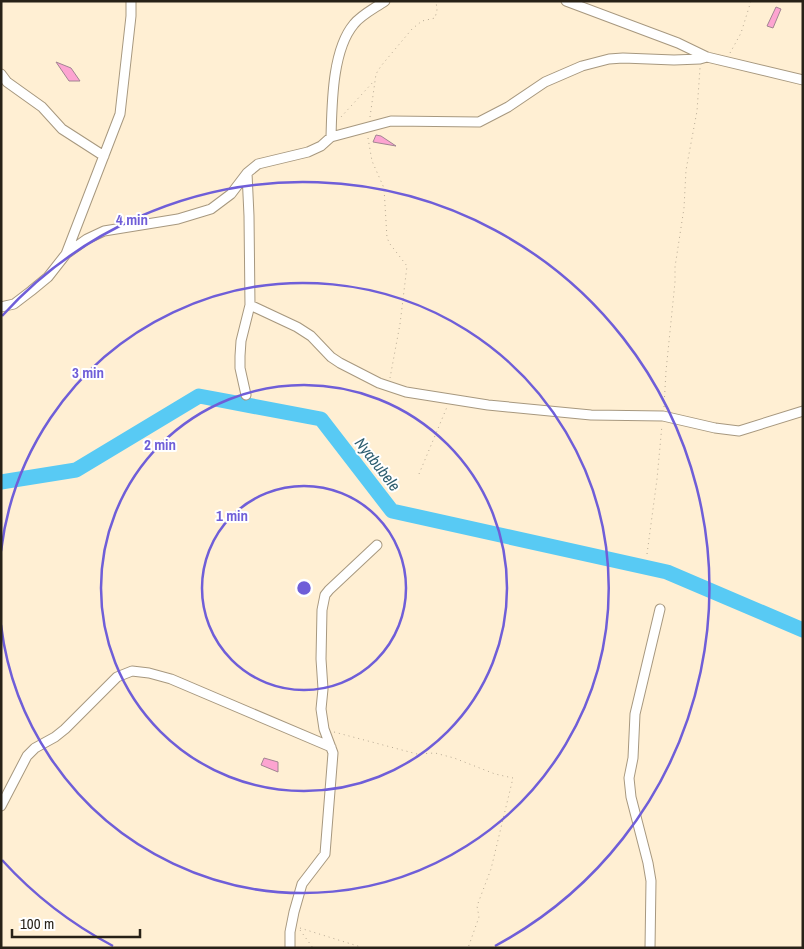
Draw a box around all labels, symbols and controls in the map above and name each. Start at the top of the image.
text: 4 min [116,209,148,230]
text: 3 min [72,362,104,383]
water label: Nyabubele [350,433,406,495]
text: 2 min [144,434,176,455]
text: 1 min [216,505,248,526]
centre of rings [295,579,313,597]
scale bar [12,906,140,938]
text: 100 m [20,913,54,934]

